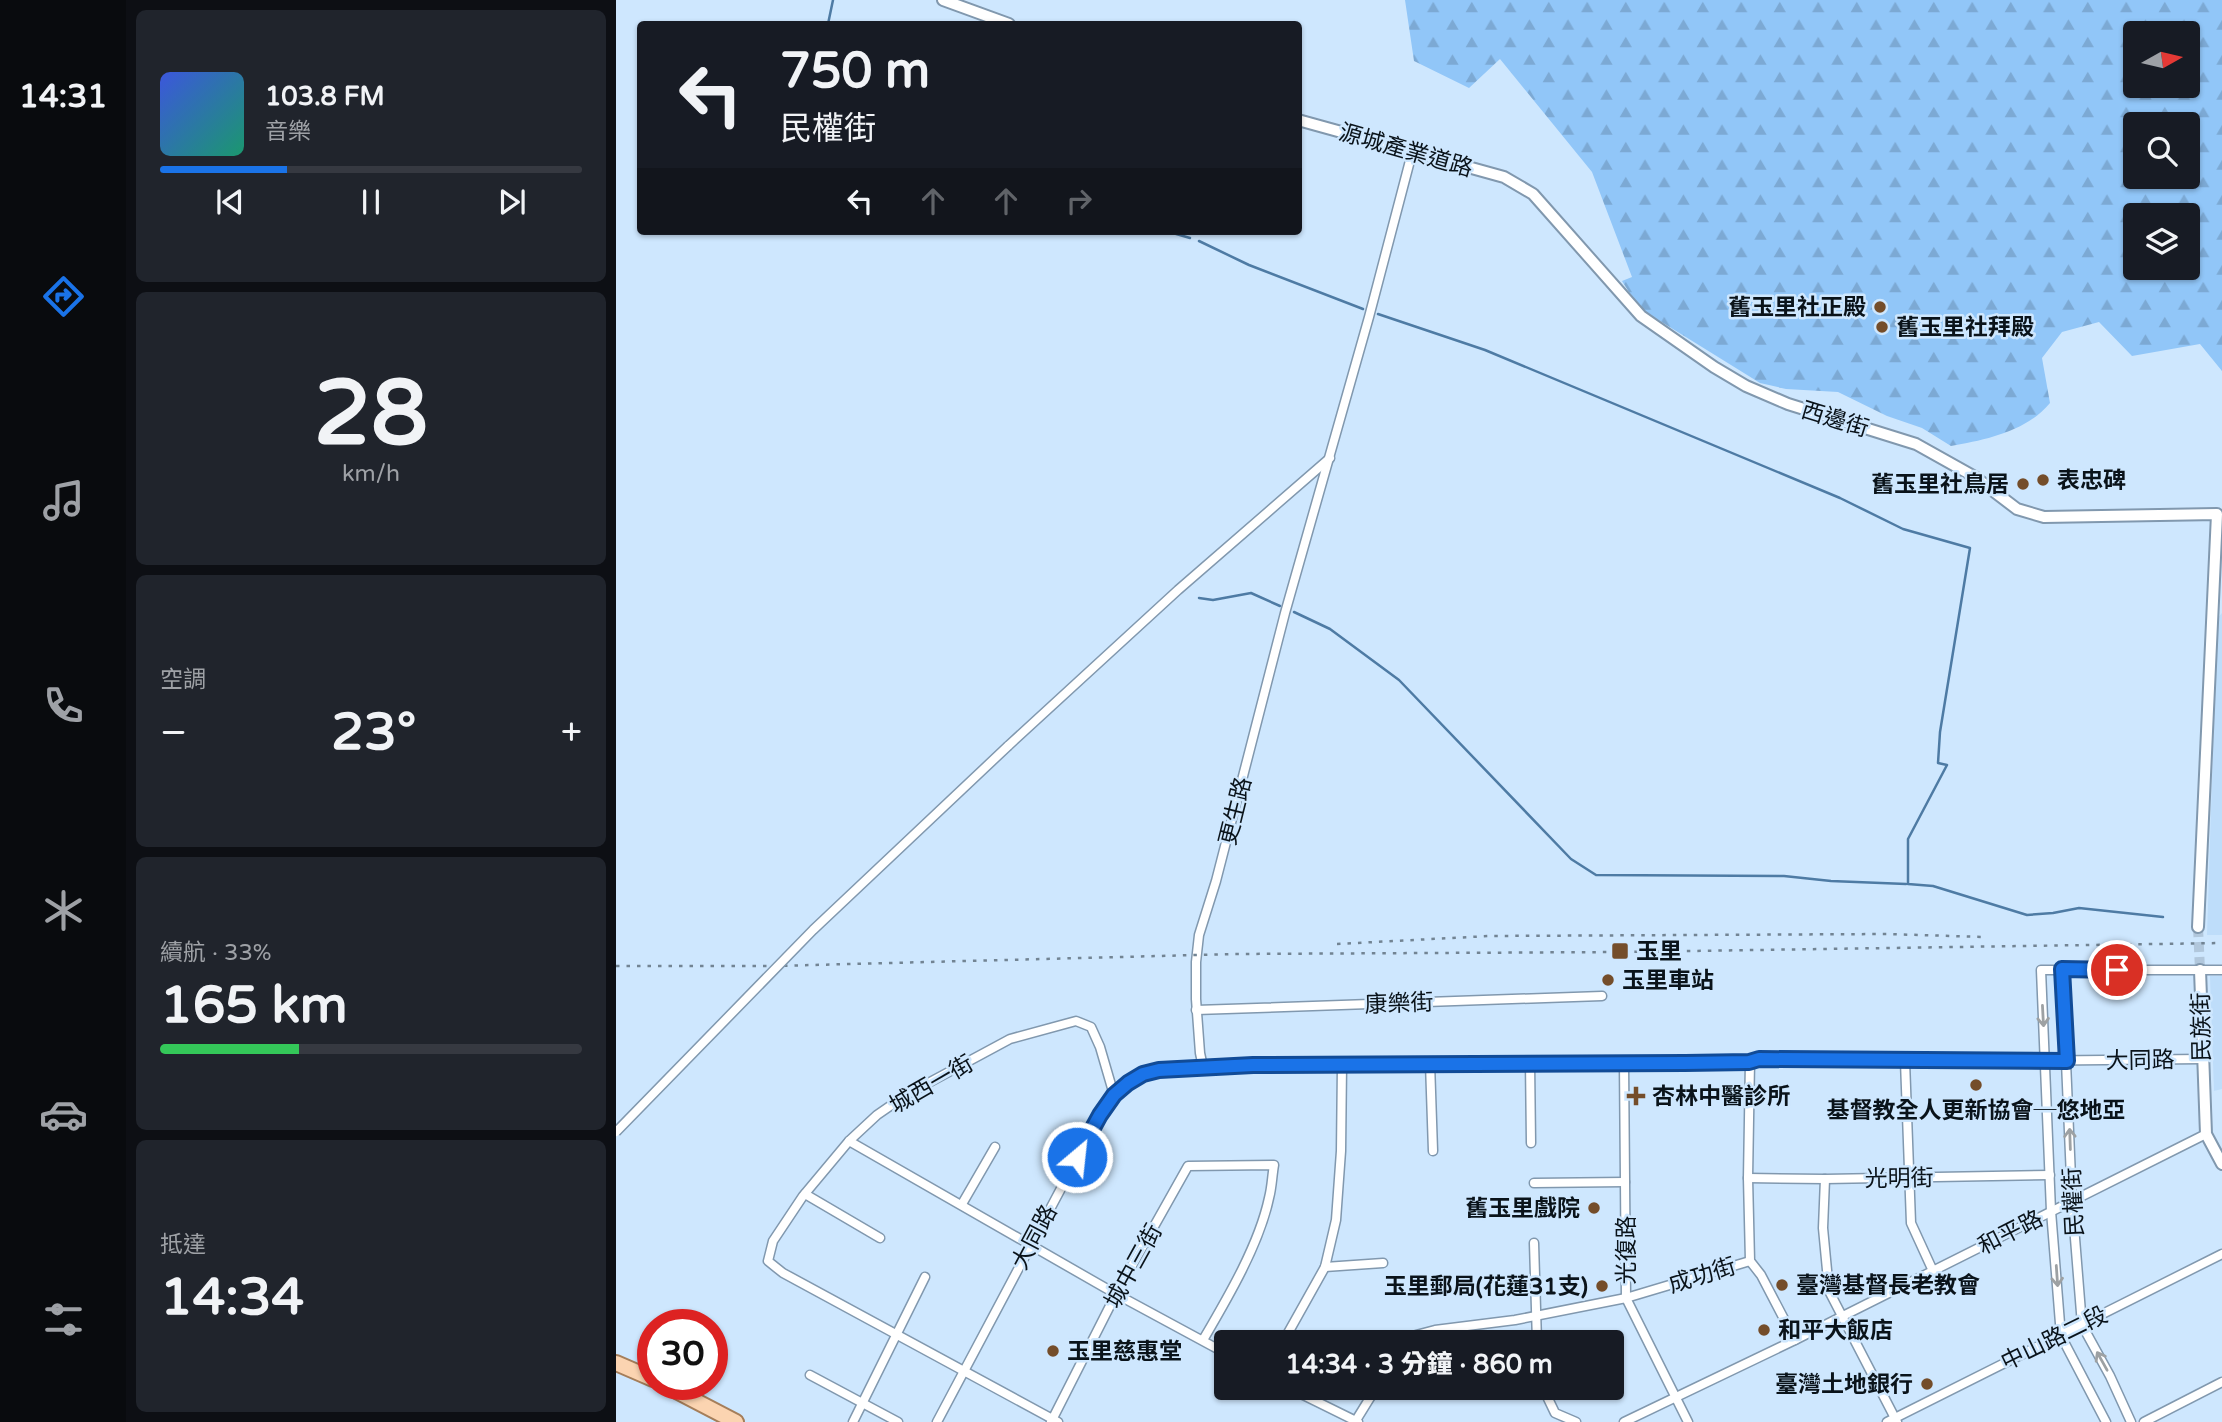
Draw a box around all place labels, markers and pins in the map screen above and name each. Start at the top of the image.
place label: 舊玉里社正殿 [1728,294,1866,322]
marker: 舊玉里社正殿 [1872,299,1888,315]
place label: 舊玉里社拜殿 [1896,314,2034,342]
marker: 舊玉里社拜殿 [1874,319,1890,335]
place label: 表忠碑 [2057,467,2126,495]
place label: 舊玉里社鳥居 [1871,471,2009,499]
marker: 表忠碑 [2035,472,2051,488]
marker: 舊玉里社鳥居 [2015,476,2031,492]
place label: 玉里 [1636,938,1682,966]
pin [2087,940,2147,1000]
marker: 玉里 [1610,941,1630,961]
place label: 玉里車站 [1622,967,1714,995]
marker: 玉里車站 [1600,972,1616,988]
marker: 基督教全人更新協會─悠地亞 [1968,1077,1984,1093]
place label: 杏林中醫診所 [1652,1083,1790,1111]
marker: 杏林中醫診所 [1626,1086,1646,1106]
place label: 基督教全人更新協會─悠地亞 [1827,1097,2126,1125]
place label: 舊玉里戲院 [1465,1195,1580,1223]
marker: 舊玉里戲院 [1586,1200,1602,1216]
place label: 臺灣基督長老教會 [1796,1272,1980,1300]
place label: 玉里郵局(花蓮31支) [1384,1273,1588,1301]
marker: 臺灣基督長老教會 [1774,1277,1790,1293]
marker: 玉里郵局(花蓮31支) [1594,1278,1610,1294]
place label: 和平大飯店 [1778,1317,1893,1345]
marker: 和平大飯店 [1756,1322,1772,1338]
place label: 玉里慈惠堂 [1067,1338,1182,1366]
marker: 玉里慈惠堂 [1045,1343,1061,1359]
place label: 臺灣土地銀行 [1775,1371,1913,1399]
marker: 臺灣土地銀行 [1919,1376,1935,1392]

